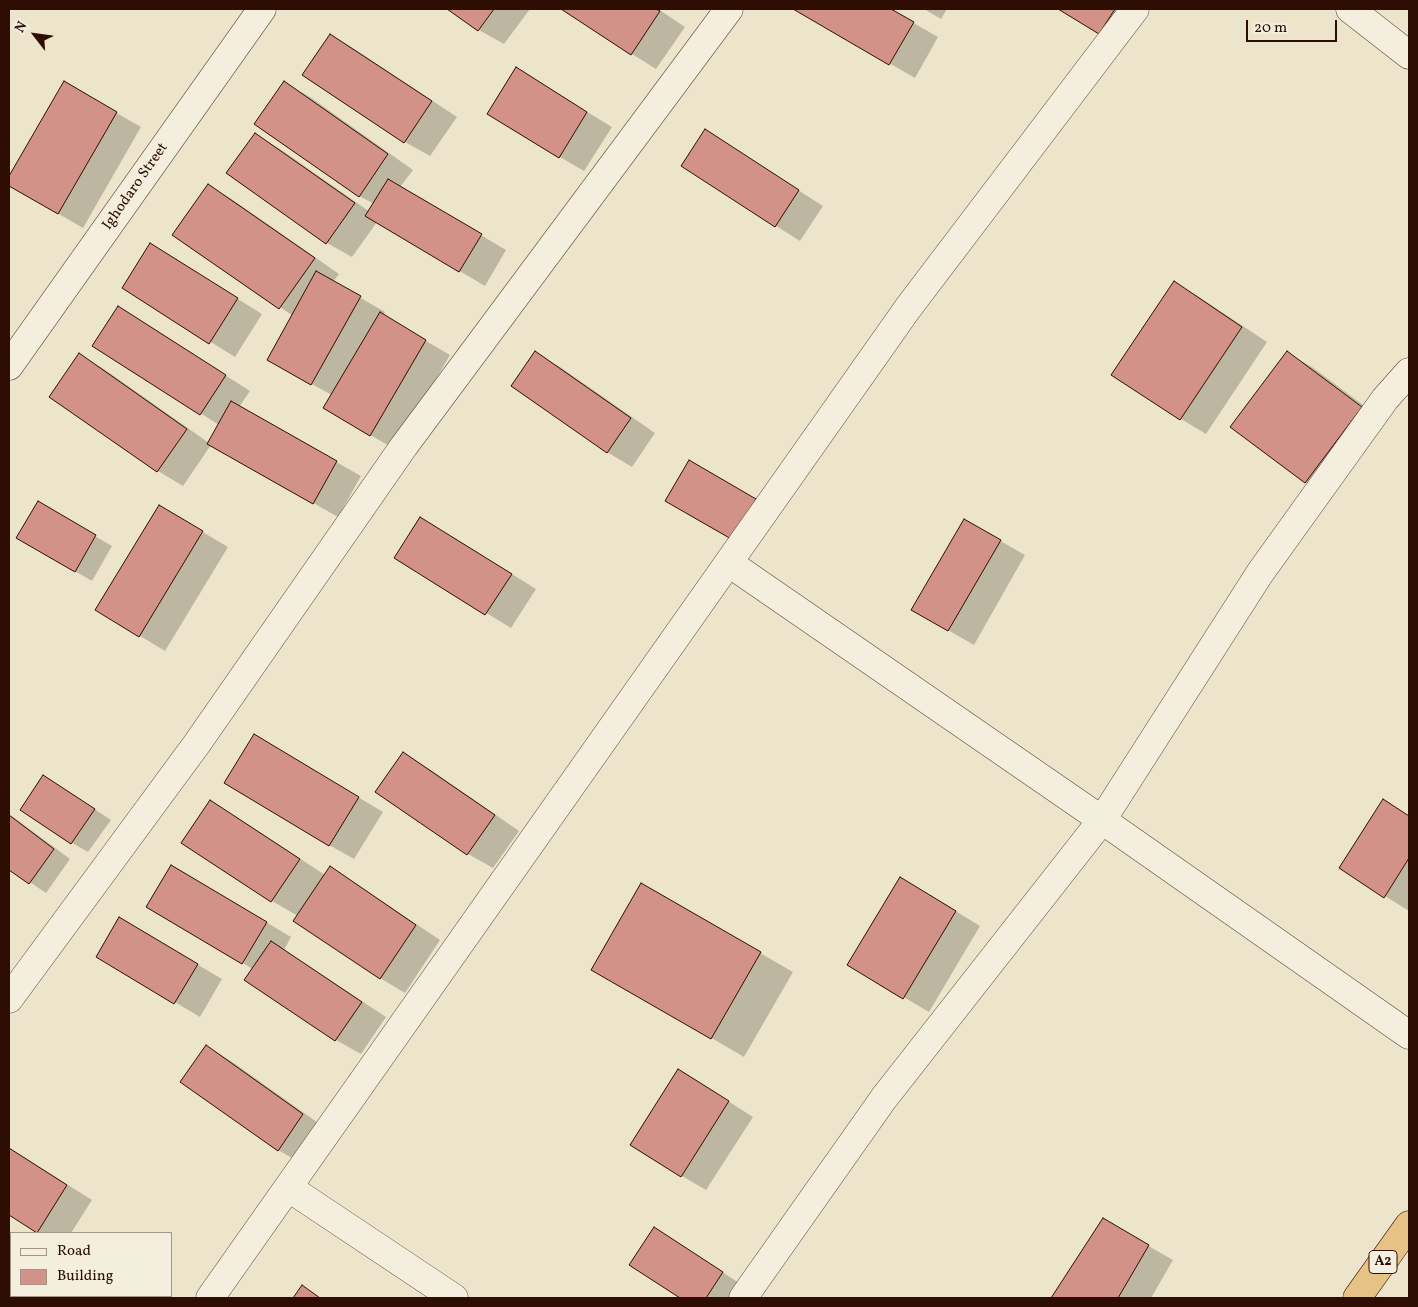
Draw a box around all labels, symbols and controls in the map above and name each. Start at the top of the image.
north arrow [10,10,60,60]
scale bar [1248,10,1339,42]
text: N [11,18,32,36]
text: 20 m [1254,18,1287,39]
street label: Ighodaro Street [99,140,173,234]
legend [10,1232,172,1297]
text: Road [57,1241,91,1262]
road number: A2 [1369,1250,1397,1274]
text: Building [57,1266,113,1287]

